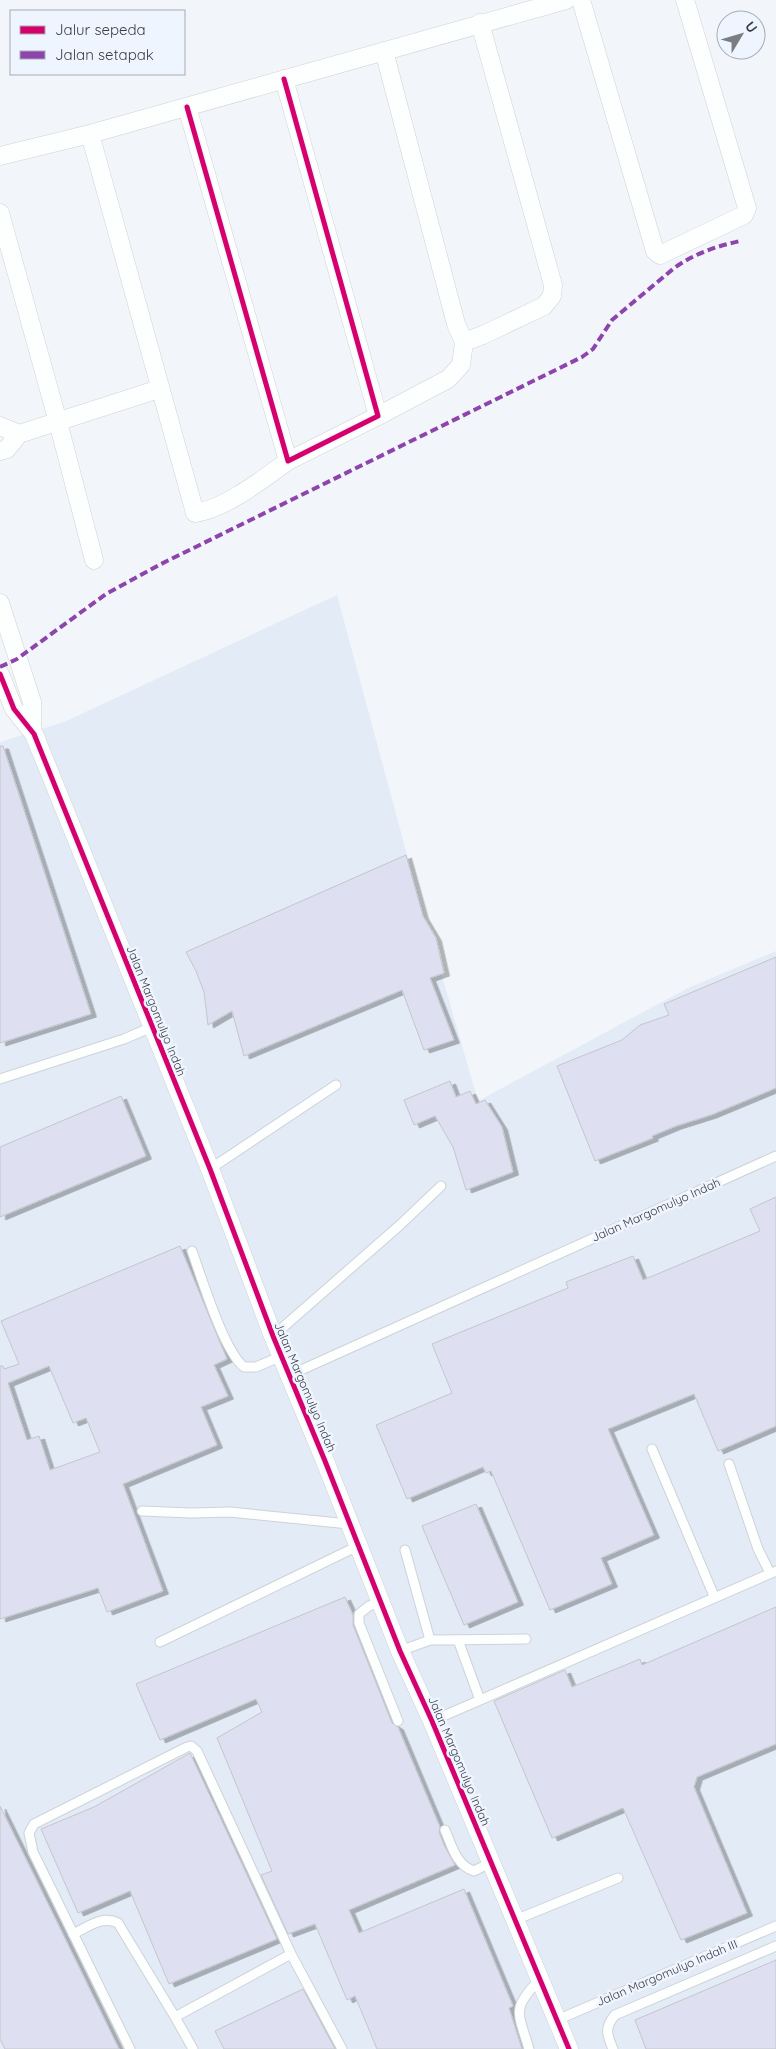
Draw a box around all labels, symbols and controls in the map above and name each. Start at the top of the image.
legend [10,10,185,75]
north arrow [716,10,766,60]
text: U [741,18,761,36]
text: Jalur sepeda [55,20,146,39]
text: Jalan setapak [55,45,154,64]
street label: Jalan Margomulyo Indah [123,943,190,1078]
street label: Jalan Margomulyo Indah [589,1174,723,1245]
street label: Jalan Margomulyo Indah [271,1320,340,1454]
street label: Jalan Margomulyo Indah [425,1694,494,1828]
street label: Jalan Margomulyo Indah III [594,1936,740,2009]

